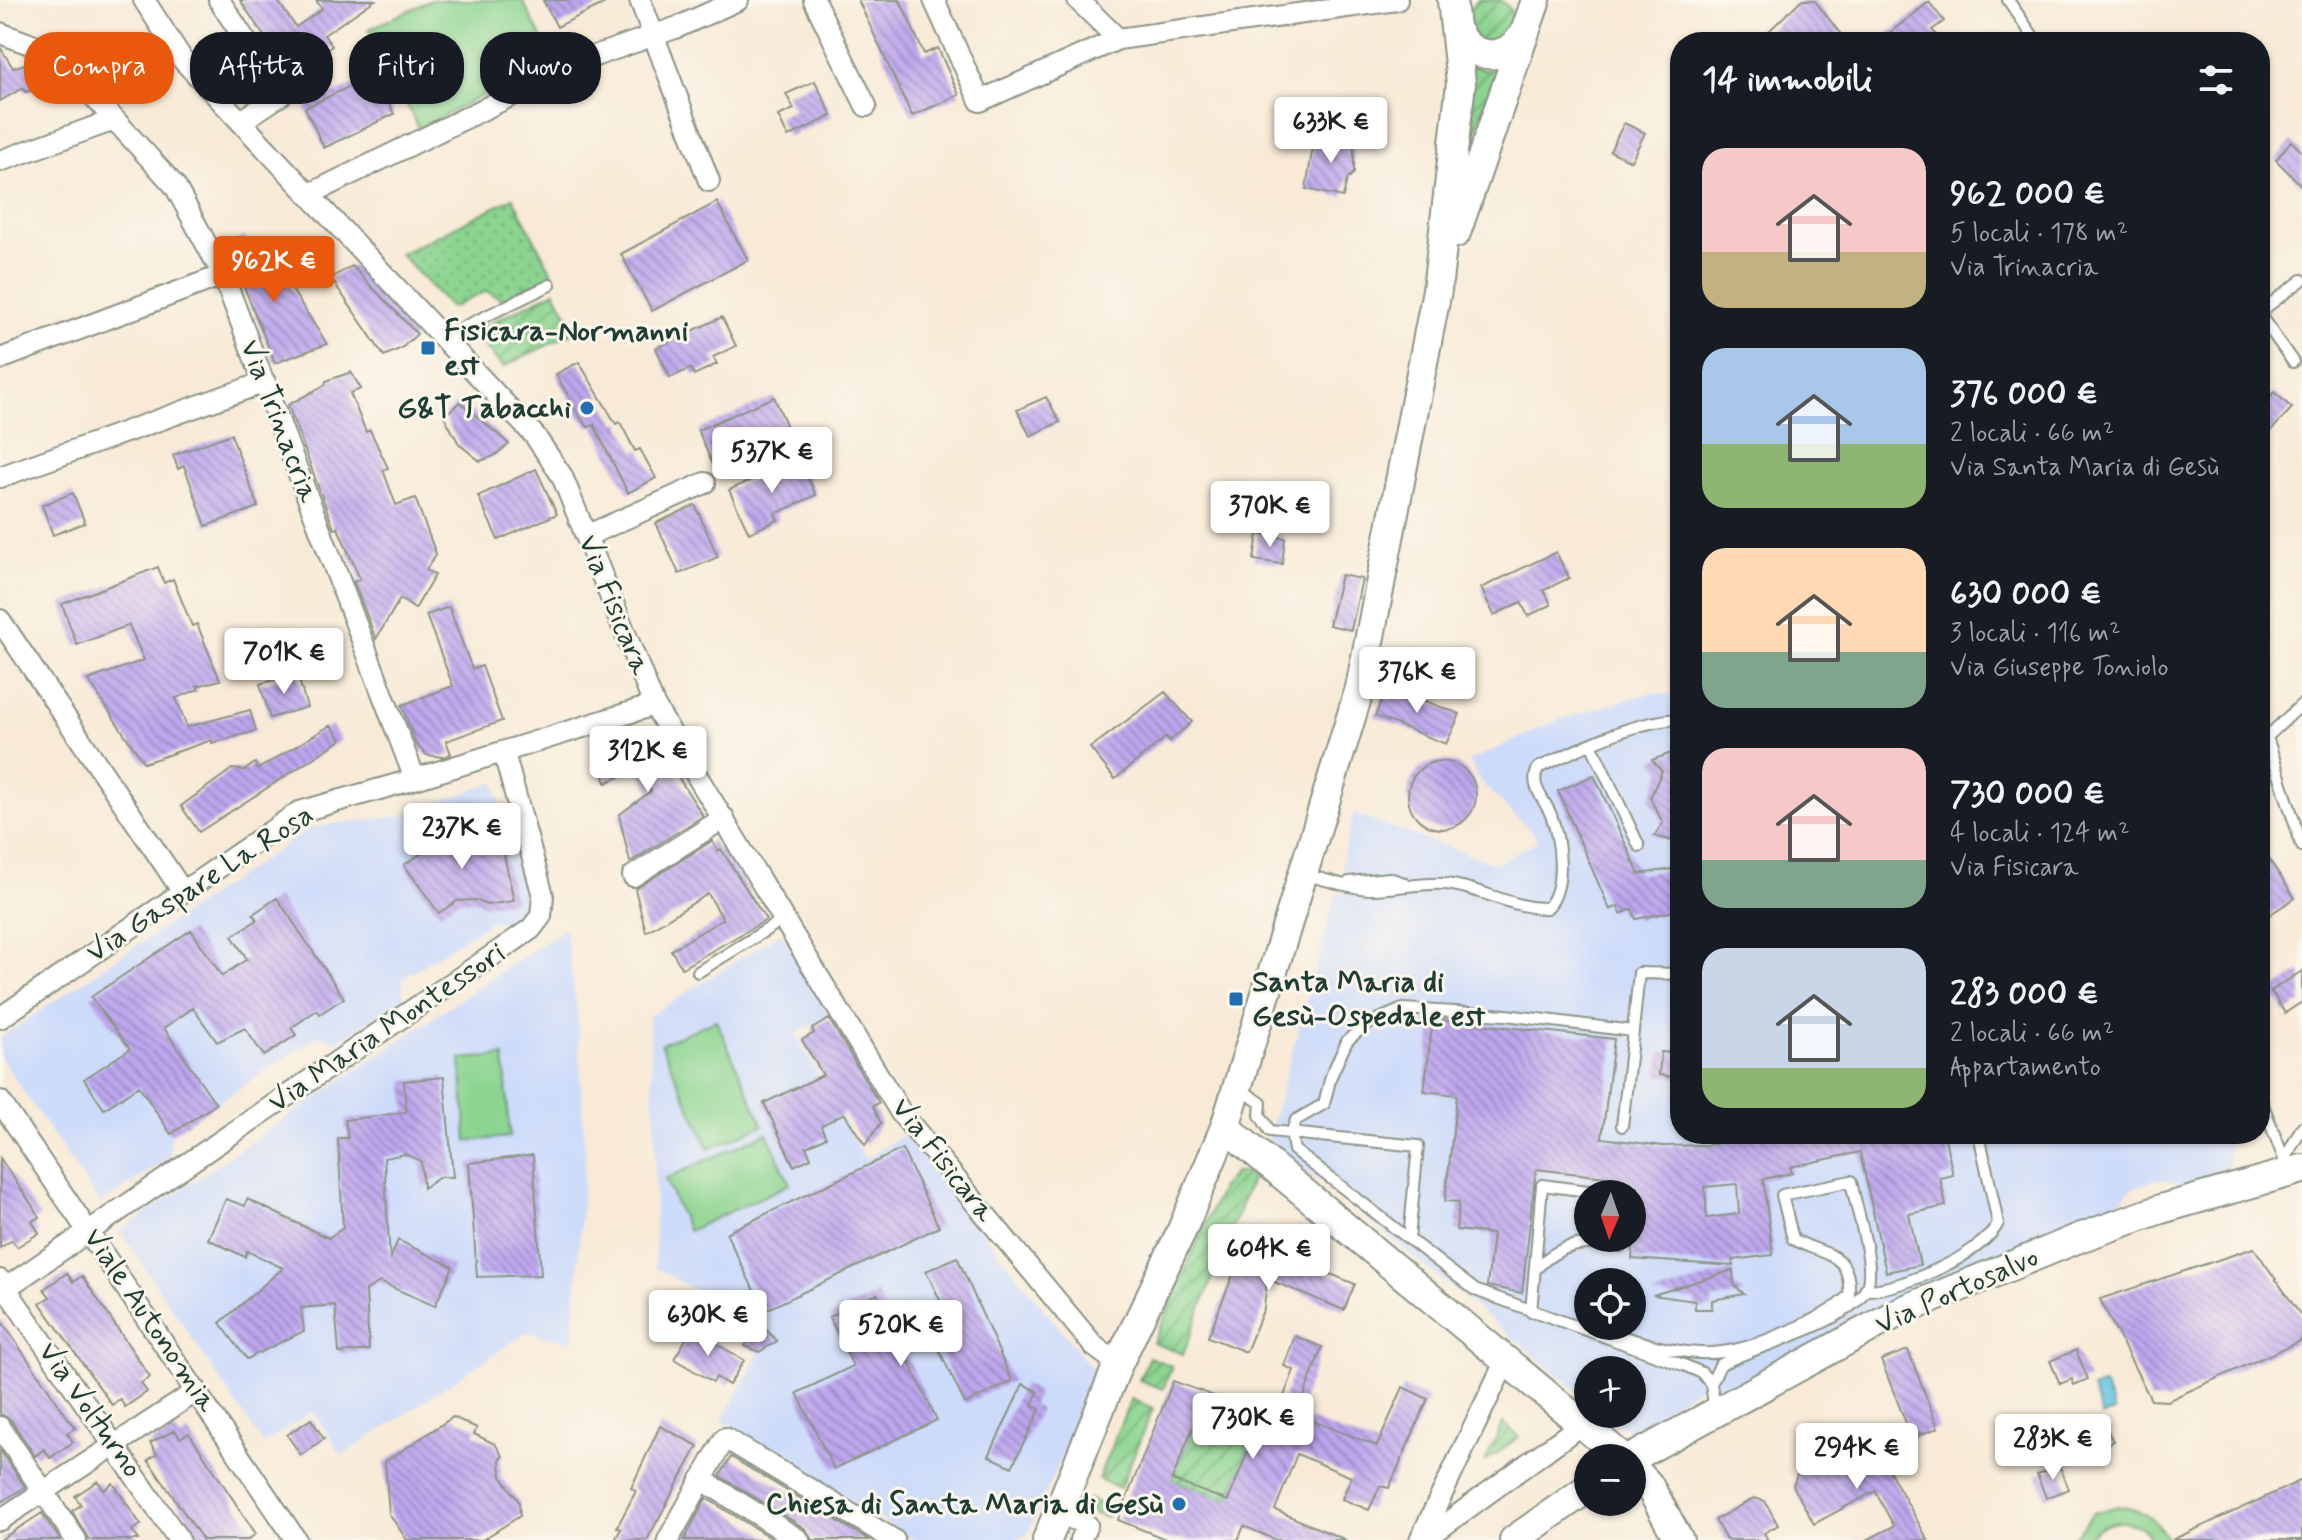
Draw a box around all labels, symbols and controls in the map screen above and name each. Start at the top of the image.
chip: Compra [24,32,174,104]
chip: Affitta [190,32,333,104]
chip: Filtri [349,32,464,104]
chip: Nuovo [480,32,601,104]
text: 14 immobili [1702,58,1873,103]
icon: filters [2194,58,2238,102]
pin: 633K € [1266,97,1396,165]
text: 633K € [1292,106,1370,140]
text: 962 000 € [1950,172,2105,217]
icon: home [1766,180,1862,276]
text: 5 locali · 178 m² [1950,217,2128,251]
pin: 962K € [209,236,339,304]
text: 962K € [231,245,317,279]
text: Via Trinacria [1950,251,2098,285]
place label: Fisicara-Normanni est [444,312,689,385]
street label: Via Trinacria [230,334,328,509]
marker: Fisicara-Normanni est [419,339,437,357]
text: 376 000 € [1950,372,2098,417]
icon: home [1766,380,1862,476]
place label: G&T Tabacchi [397,389,571,428]
marker: G&T Tabacchi [578,399,596,417]
text: 2 locali · 66 m² [1950,417,2114,451]
pin: 537K € [707,427,837,495]
text: 537K € [730,436,814,470]
text: Via Santa Maria di Gesù [1950,451,2219,485]
pin: 370K € [1205,481,1335,549]
text: 370K € [1229,490,1311,524]
street label: Via Fisicara [568,529,660,682]
text: 630 000 € [1950,572,2102,617]
icon: home [1766,580,1862,676]
text: 3 locali · 116 m² [1950,617,2120,651]
pin: 701K € [219,628,349,696]
text: 701K € [242,637,326,671]
pin: 376K € [1352,647,1482,715]
text: Via Giuseppe Toniolo [1950,651,2169,685]
text: 376K € [1377,656,1457,690]
pin: 312K € [583,726,713,794]
text: 312K € [608,735,688,769]
text: 730 000 € [1950,772,2105,817]
icon: home [1766,780,1862,876]
street label: Via Gaspare La Rosa [79,796,321,972]
pin: 237K € [397,803,527,871]
text: 237K € [422,812,502,846]
text: 4 locali · 124 m² [1950,817,2129,851]
text: Via Fisicara [1950,851,2078,885]
street label: Via Maria Montessori [261,934,513,1122]
place label: Santa Maria di Gesù-Ospedale est [1252,963,1486,1036]
text: 283 000 € [1950,972,2099,1017]
icon: home [1766,980,1862,1076]
marker: Santa Maria di Gesù-Ospedale est [1227,990,1245,1008]
text: 2 locali · 66 m² [1950,1017,2114,1051]
text: Appartamento [1950,1051,2101,1085]
street label: Via Fisicara [882,1090,1005,1231]
north arrow [1574,1180,1646,1252]
map controls [1574,1180,1646,1516]
street label: Viale Autonomia [74,1220,227,1421]
pin: 604K € [1204,1224,1334,1292]
text: 604K € [1226,1233,1312,1267]
street label: Via Portosalvo [1869,1238,2045,1344]
button: locate [1574,1268,1646,1340]
pin: 630K € [643,1290,773,1358]
text: 630K € [667,1299,749,1333]
pin: 520K € [836,1300,966,1368]
text: 520K € [857,1309,945,1343]
street label: Via Volturno [29,1334,151,1486]
button: + [1574,1356,1646,1428]
pin: 730K € [1188,1393,1318,1461]
text: 730K € [1211,1402,1295,1436]
pin: 283K € [1988,1414,2118,1482]
pin: 294K € [1792,1423,1922,1491]
text: 283K € [2013,1423,2093,1457]
text: 294K € [1814,1432,1900,1466]
button: − [1574,1444,1646,1516]
place label: Chiesa di Santa Maria di Gesù [766,1485,1163,1524]
marker: Chiesa di Santa Maria di Gesù [1170,1495,1188,1513]

